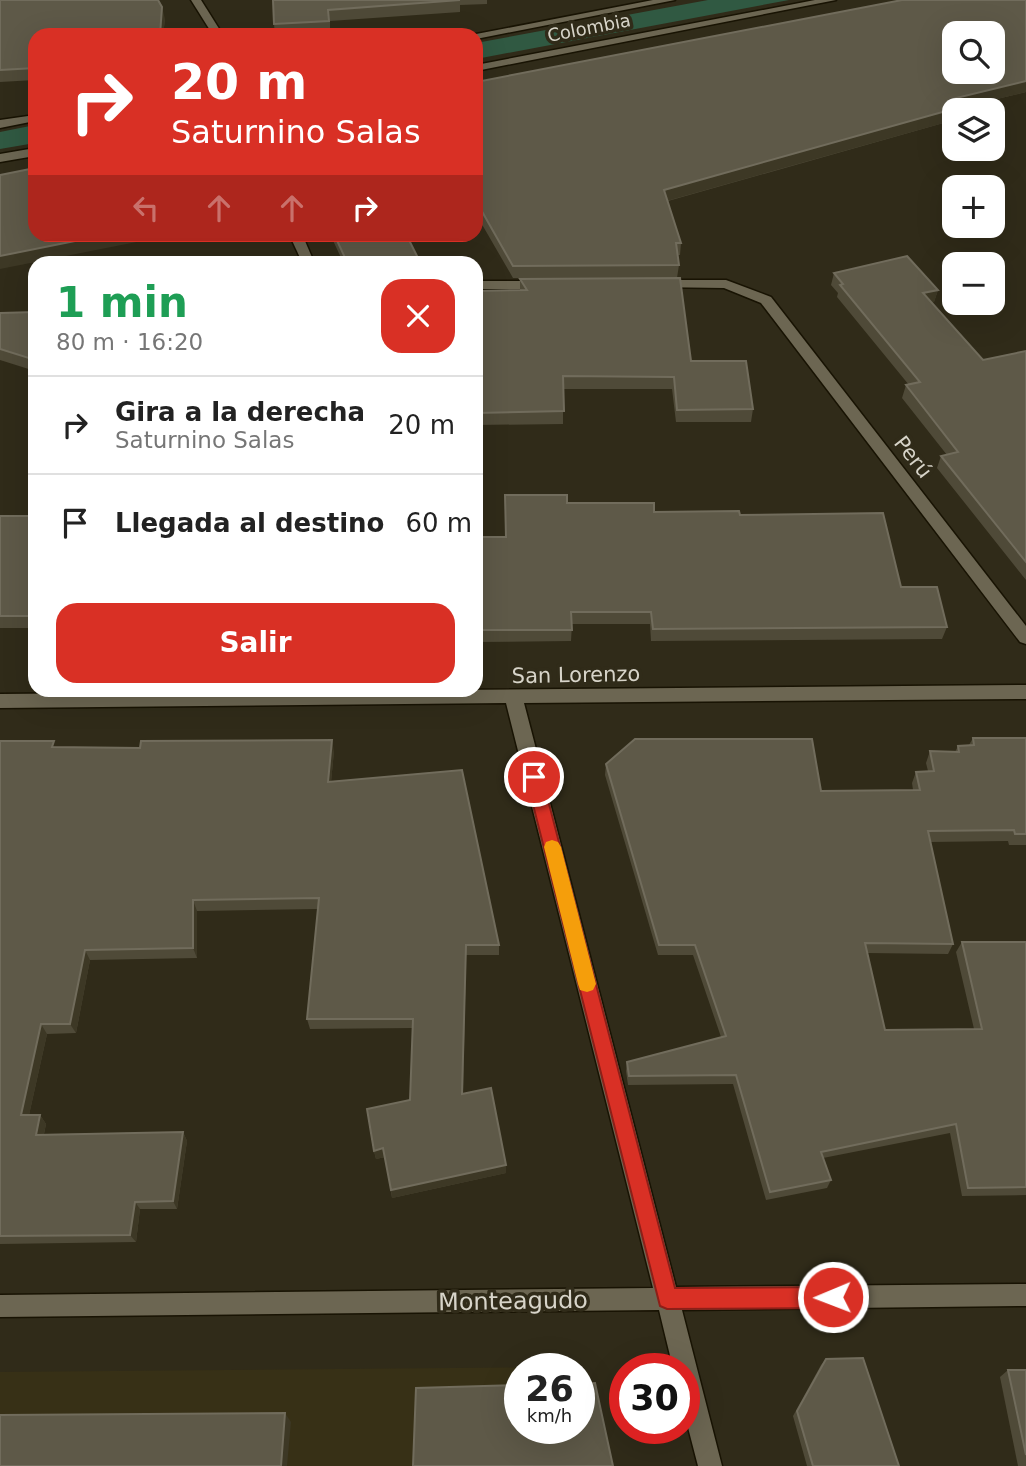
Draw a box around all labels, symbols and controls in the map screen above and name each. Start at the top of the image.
street label: Colombia [545,9,632,46]
map controls [942,21,1005,315]
button: search [942,21,1005,84]
text: 20 m [171,54,307,111]
icon: right [56,56,147,147]
button: layers [942,98,1005,161]
text: Saturnino Salas [171,113,421,151]
button: + [942,175,1005,238]
icon: left [127,189,165,227]
icon: ahead [200,189,238,227]
icon: ahead [273,189,311,227]
icon: right [346,189,384,227]
button: − [942,252,1005,315]
text: 1 min [56,278,188,327]
button: close [381,279,455,353]
text: 80 m · 16:20 [56,329,203,355]
text: Gira a la derecha [115,397,365,427]
icon: right [56,406,94,444]
text: 20 m [388,410,455,440]
text: Saturnino Salas [115,427,294,453]
street label: Perú [889,431,937,483]
icon: arrive [56,504,94,542]
text: Llegada al destino [115,508,384,538]
text: 60 m [405,508,472,538]
button: Salir [56,603,455,683]
street label: San Lorenzo [511,662,641,688]
pin [504,747,564,807]
icon: arrive [515,758,553,796]
position arrow [796,1260,870,1334]
street label: Monteagudo [438,1286,588,1316]
speed limit sign: 30 [609,1353,700,1444]
text: 26 [525,1369,574,1409]
text: km/h [527,1405,572,1426]

